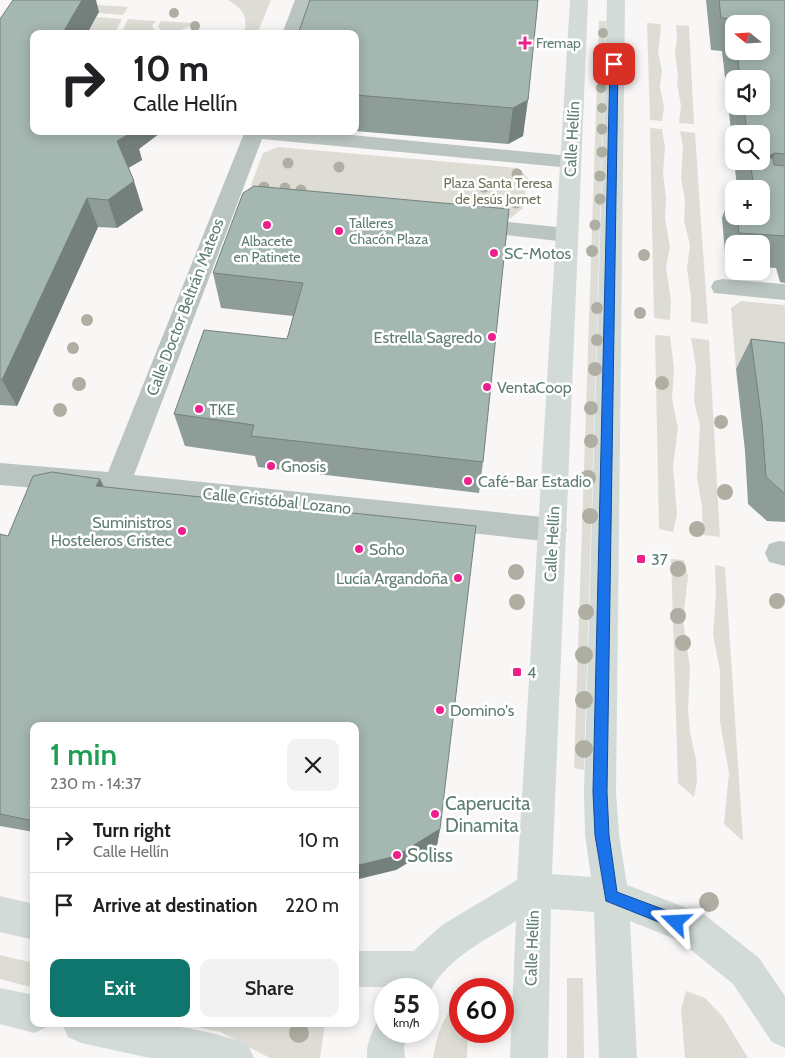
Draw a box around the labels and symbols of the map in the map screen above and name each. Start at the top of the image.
north arrow [725,15,770,60]
place label: Fremap [536,34,581,52]
marker: Fremap [518,36,532,50]
pin [593,43,635,85]
street label: Calle Hellín [561,101,583,177]
park label: Plaza Santa Teresa de Jesús Jornet [443,174,553,208]
place label: Talleres Chacón Plaza [349,214,428,248]
street label: Calle Doctor Beltrán Mateos [142,215,228,398]
marker: Albacete en Patinete [261,219,273,231]
marker: Talleres Chacón Plaza [333,225,345,237]
place label: Albacete en Patinete [233,232,301,266]
place label: SC-Motos [504,244,572,263]
marker: SC-Motos [488,247,500,259]
place label: Estrella Sagredo [374,328,482,347]
marker: Estrella Sagredo [486,331,498,343]
place label: VentaCoop [497,378,572,397]
marker: VentaCoop [481,381,493,393]
place label: TKE [209,400,236,419]
marker: TKE [193,403,205,415]
place label: Gnosis [281,457,326,476]
marker: Gnosis [265,460,277,472]
place label: Café-Bar Estadio [478,472,591,491]
marker: Café-Bar Estadio [462,475,474,487]
street label: Calle Cristóbal Lozano [202,484,352,518]
street label: Calle Hellín [541,506,563,582]
place label: Suministros Hosteleros Cristec [51,513,172,550]
marker: Suministros Hosteleros Cristec [176,525,188,537]
place label: Soho [369,540,405,559]
marker: Soho [353,543,365,555]
place label: 37 [651,550,668,569]
marker: 37 [635,553,647,565]
place label: Lucía Argandoña [336,569,448,588]
marker: Lucía Argandoña [452,572,464,584]
place label: 4 [527,663,536,682]
marker: 4 [511,666,523,678]
place label: Domino's [450,701,515,720]
marker: Domino's [434,704,446,716]
place label: Caperucita Dinamita [445,792,530,837]
marker: Caperucita Dinamita [429,808,441,820]
place label: Soliss [407,844,453,867]
marker: Soliss [391,849,403,861]
position arrow [649,895,701,947]
street label: Calle Hellín [521,910,543,986]
speed limit sign: 60 [449,978,514,1043]

